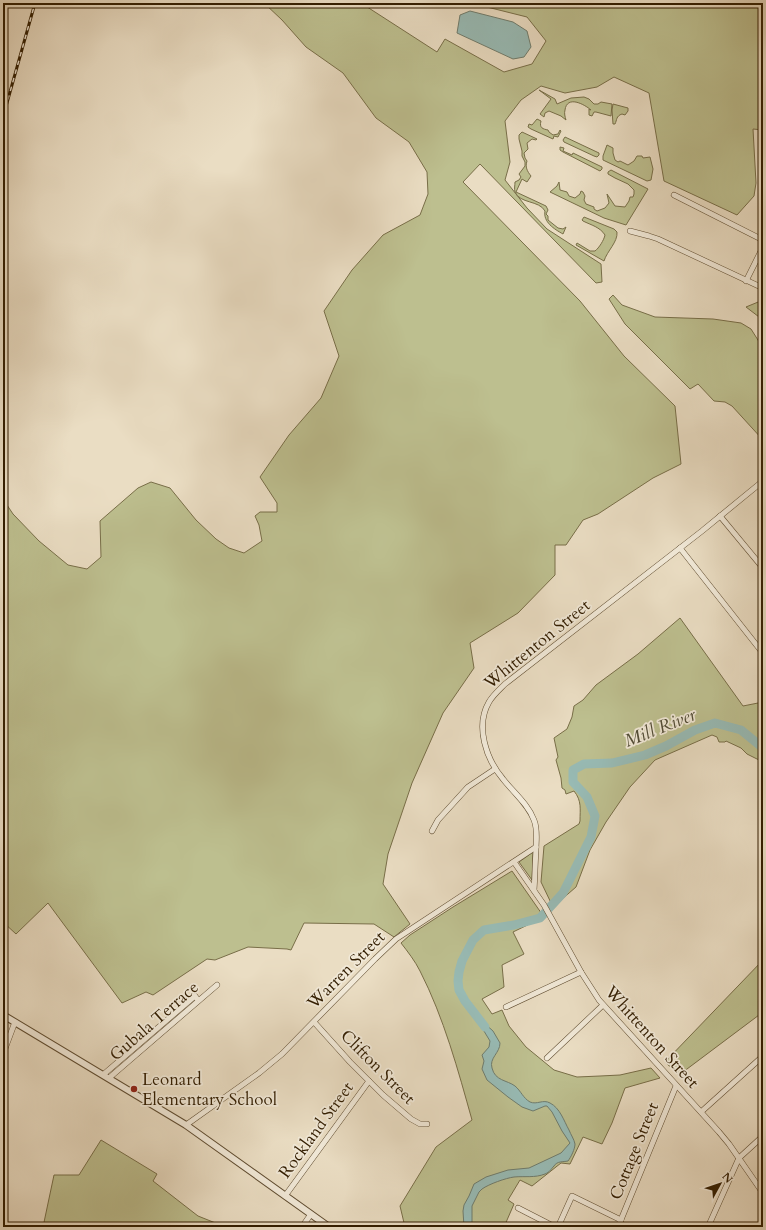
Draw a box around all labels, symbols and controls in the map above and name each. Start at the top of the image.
street label: Whittenton Street [478,594,596,695]
water label: Mill River [620,702,701,754]
street label: Warren Street [301,926,390,1015]
street label: Gubala Terrace [105,976,203,1066]
street label: Whittenton Street [599,980,705,1094]
street label: Clifton Street [336,1025,421,1110]
place label: Leonard Elementary School [142,1068,278,1111]
street label: Rockland Street [273,1077,359,1183]
marker: Leonard Elementary School [129,1084,139,1094]
street label: Cottage Street [604,1098,664,1203]
north arrow [700,1164,740,1204]
text: N [718,1169,736,1187]

